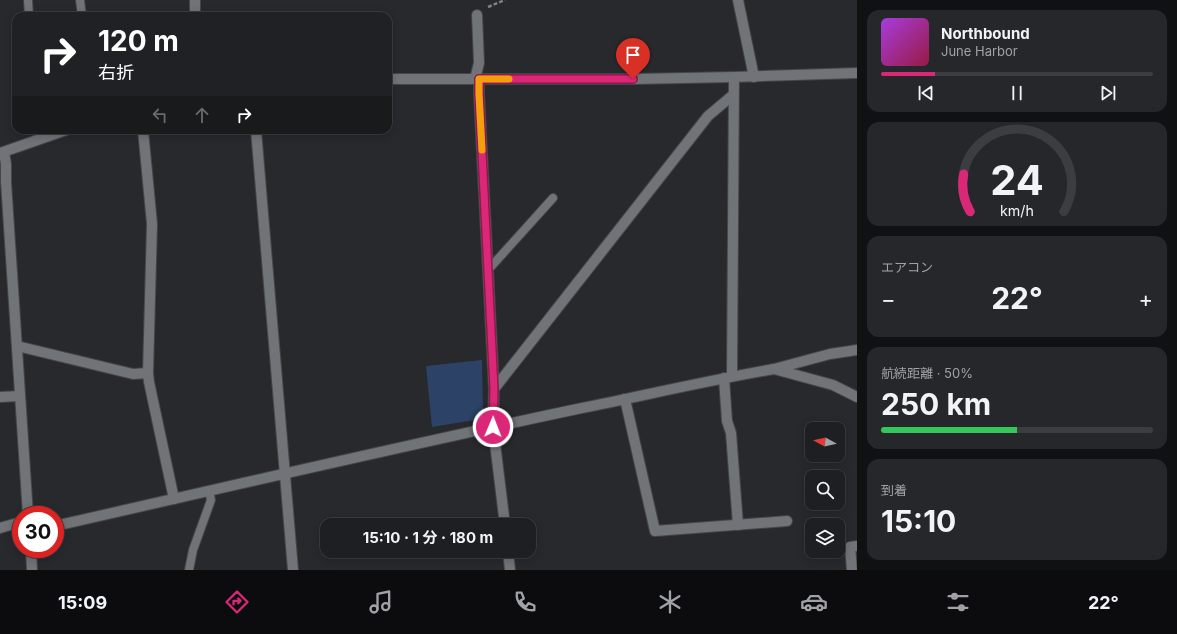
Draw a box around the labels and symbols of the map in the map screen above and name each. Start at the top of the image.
pin [616,38,650,79]
position arrow [472,406,514,448]
north arrow [805,422,845,462]
speed limit sign: 30 [12,506,64,558]

